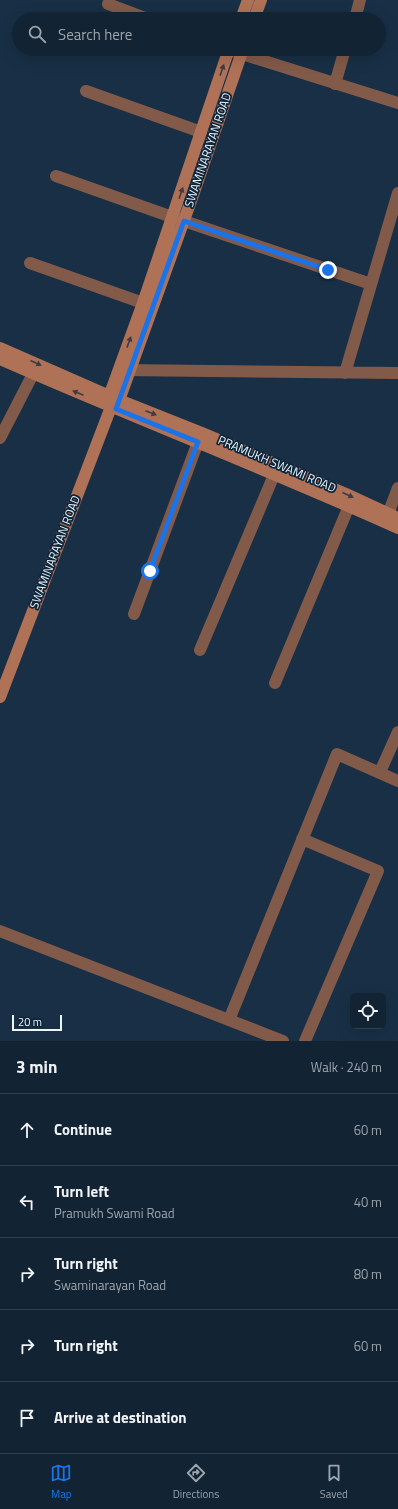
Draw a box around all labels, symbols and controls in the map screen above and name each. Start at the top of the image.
search box [12,12,386,56]
icon: search [26,23,48,45]
text: Search here [58,23,132,46]
one-way arrow [219,63,225,75]
street label: SWAMINARAYAN ROAD [179,90,236,210]
one-way arrow [178,187,184,199]
route end [319,261,337,279]
one-way arrow [126,336,132,348]
one-way arrow [30,361,42,367]
one-way arrow [73,390,84,396]
one-way arrow [145,410,157,416]
street label: PRAMUKH SWAMI ROAD [215,430,339,497]
street label: SWAMINARAYAN ROAD [24,492,85,611]
one-way arrow [342,492,354,498]
route start [141,562,159,580]
map controls [350,993,386,1029]
button: locate [350,993,386,1029]
scale bar [12,1013,62,1032]
text: 20 m [18,1014,42,1030]
text: 3 min [16,1054,57,1080]
text: Walk · 240 m [311,1057,382,1077]
text: Continue [54,1118,112,1141]
icon: ahead [16,1119,38,1141]
text: 60 m [354,1120,382,1140]
text: Turn left [54,1180,109,1203]
icon: left [16,1191,38,1213]
text: 40 m [354,1192,382,1212]
text: Pramukh Swami Road [54,1203,175,1223]
text: Turn right [54,1252,118,1275]
icon: right [16,1263,38,1285]
text: 80 m [354,1264,382,1284]
text: Swaminarayan Road [54,1275,166,1295]
text: Turn right [54,1334,118,1357]
icon: right [16,1335,38,1357]
text: 60 m [354,1336,382,1356]
text: Arrive at destination [54,1406,187,1429]
icon: arrive [16,1407,38,1429]
tab: Map [50,1462,72,1502]
tab: Directions [173,1462,219,1502]
tab: Saved [320,1462,348,1502]

